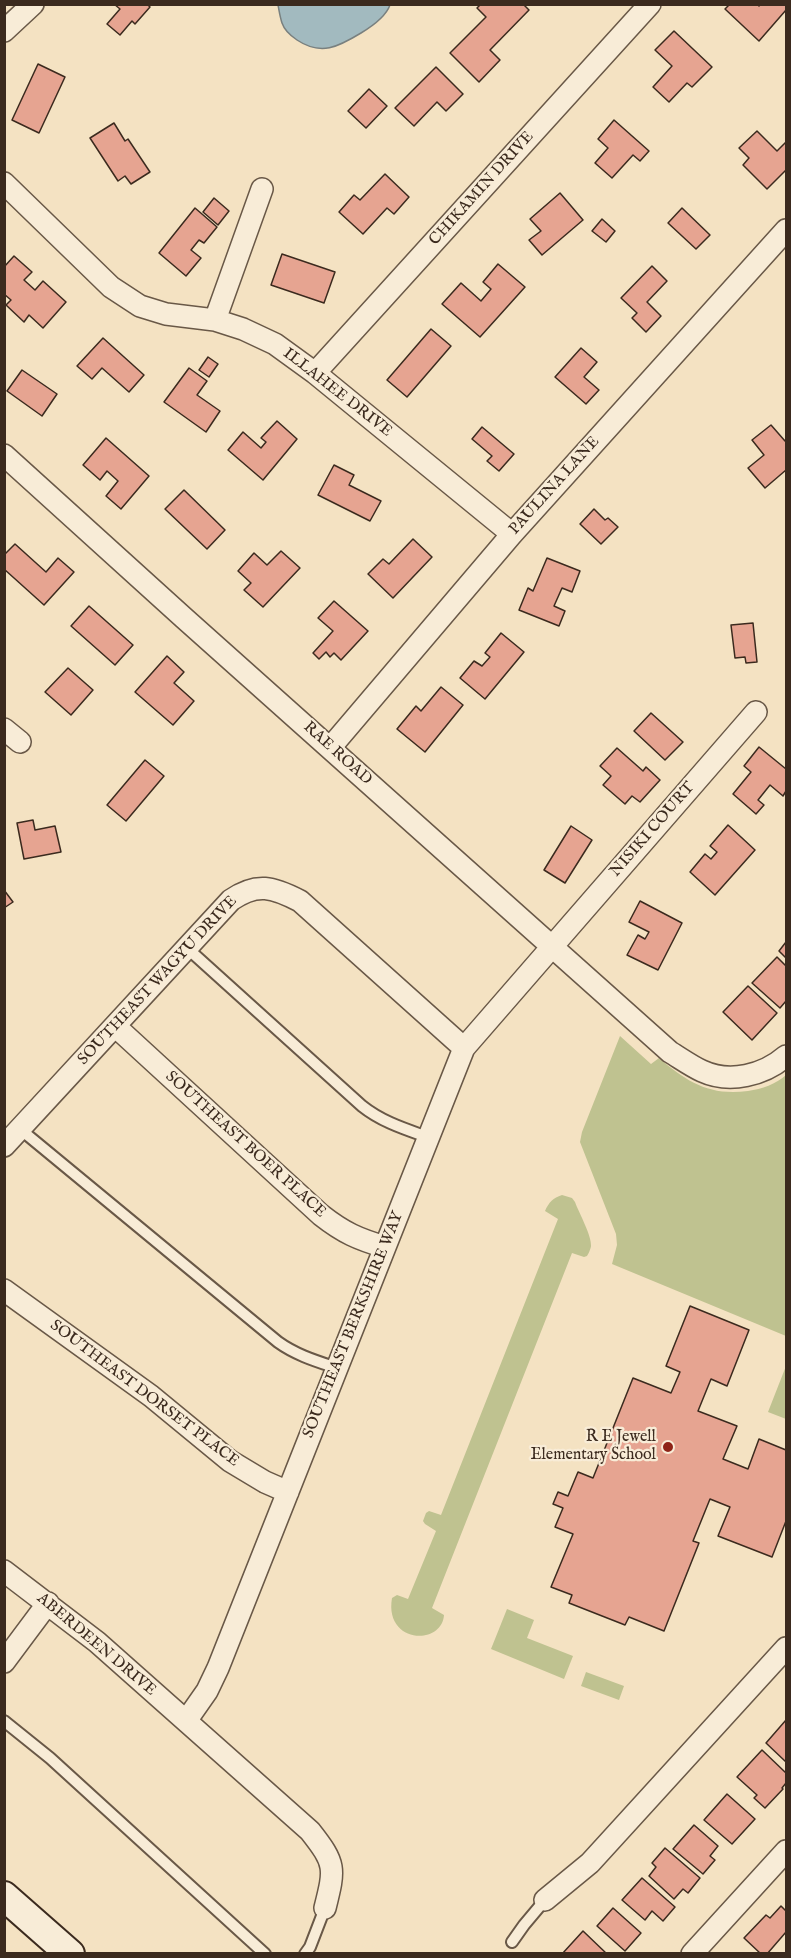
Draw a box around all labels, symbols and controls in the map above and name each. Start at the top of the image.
street label: CHIKAMIN DRIVE [426,128,538,250]
street label: ILLAHEE DRIVE [279,344,395,442]
street label: PAULINA LANE [506,433,604,539]
street label: RAE ROAD [299,718,375,790]
street label: NISIKI COURT [607,779,699,881]
street label: SOUTHEAST WAGYU DRIVE [74,892,242,1070]
street label: SOUTHEAST BOER PLACE [161,1068,329,1222]
street label: SOUTHEAST BERKSHIRE WAY [300,1209,408,1441]
street label: SOUTHEAST DORSET PLACE [46,1317,242,1471]
place label: R E Jewell Elementary School [530,1428,656,1466]
marker: R E Jewell Elementary School [661,1440,675,1454]
street label: ABERDEEN DRIVE [32,1589,160,1701]

